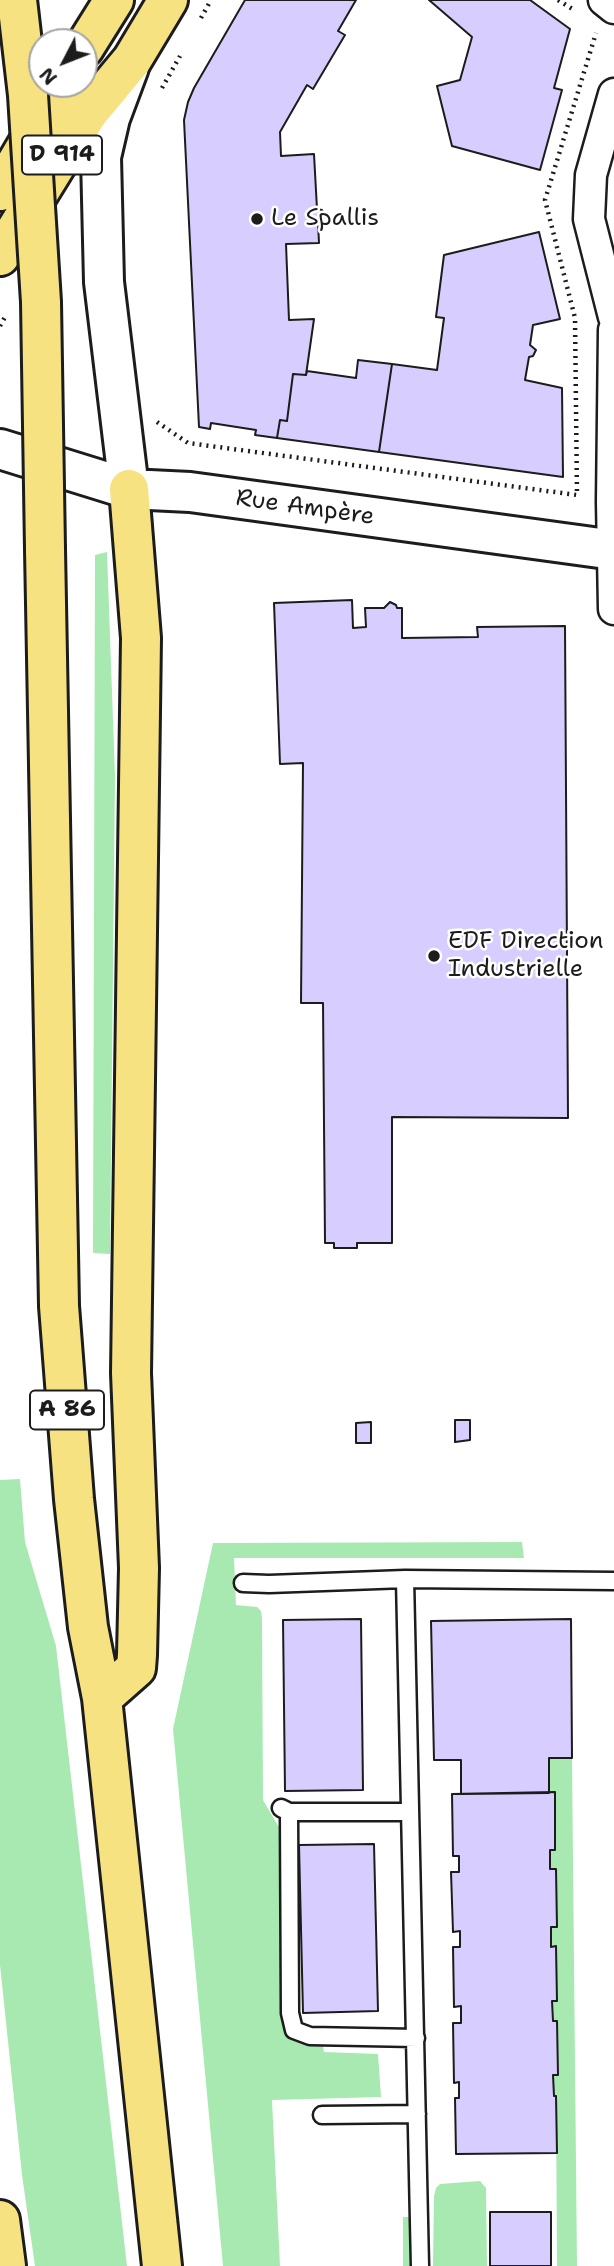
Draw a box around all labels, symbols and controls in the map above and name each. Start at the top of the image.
north arrow [28,28,98,98]
text: N [34,62,63,90]
road number: D 914 [22,136,102,174]
place label: Le Spallis [271,205,379,233]
marker: Le Spallis [249,211,265,227]
street label: Rue Ampère [234,484,376,532]
place label: EDF Direction Industrielle [448,928,604,984]
marker: EDF Direction Industrielle [426,948,442,964]
road number: A 86 [30,1390,104,1429]

